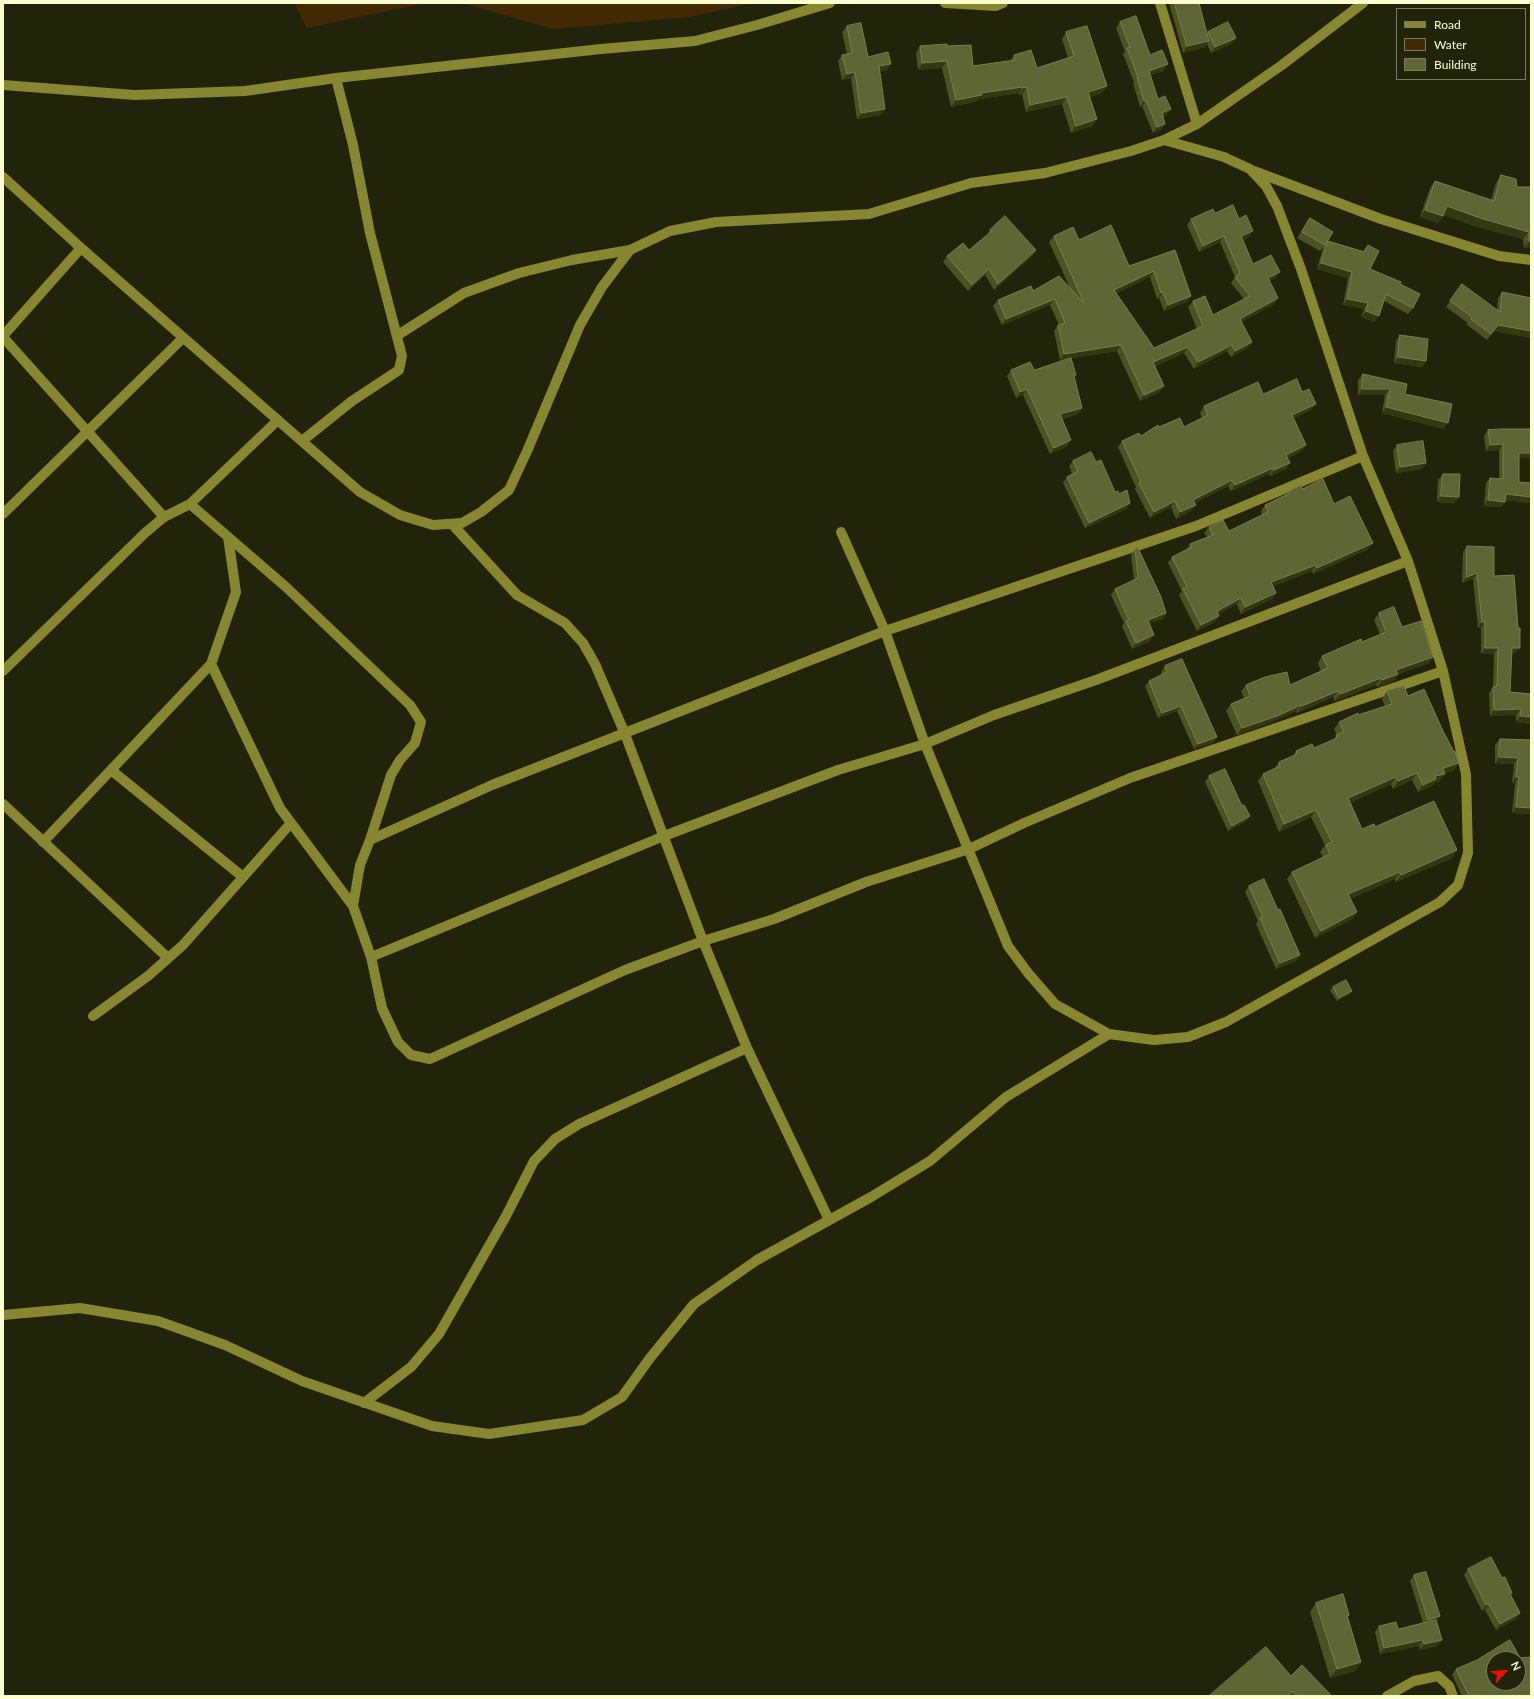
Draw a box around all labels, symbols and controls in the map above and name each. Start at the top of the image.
legend [1396,8,1526,80]
text: Road [1434,17,1461,32]
text: Water [1434,37,1467,52]
text: Building [1434,57,1477,72]
north arrow [1486,1651,1526,1691]
text: N [1509,1659,1524,1673]

